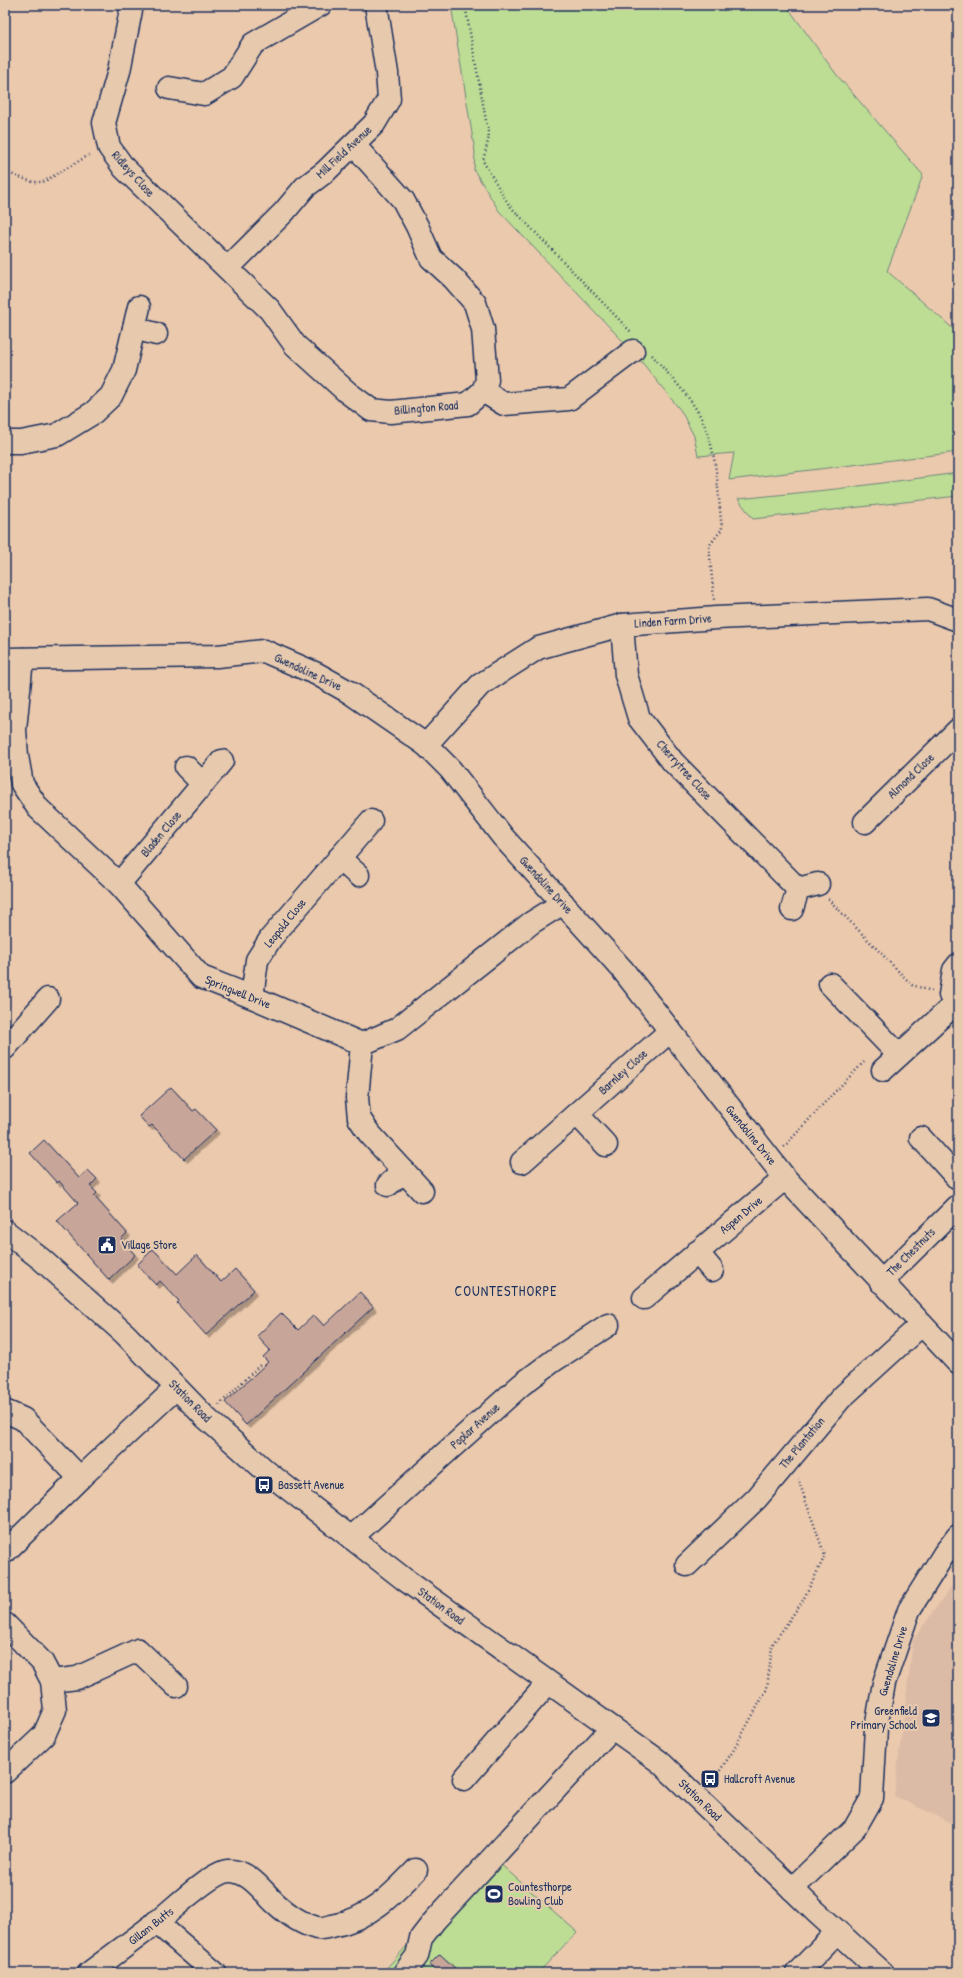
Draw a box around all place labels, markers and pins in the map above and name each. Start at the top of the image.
public building icon: Village Store [96,1234,118,1256]
place label: Village Store [121,1236,177,1253]
bus stop icon: Bassett Avenue [253,1474,275,1496]
place label: Bassett Avenue [278,1476,344,1493]
place label: Greenfield Primary School [851,1702,918,1733]
school or university icon: Greenfield Primary School [920,1707,942,1729]
bus stop icon: Hallcroft Avenue [699,1768,721,1790]
place label: Hallcroft Avenue [724,1770,795,1787]
place label: Countesthorpe Bowling Club [508,1878,572,1909]
sports icon: Countesthorpe Bowling Club [483,1883,505,1905]

